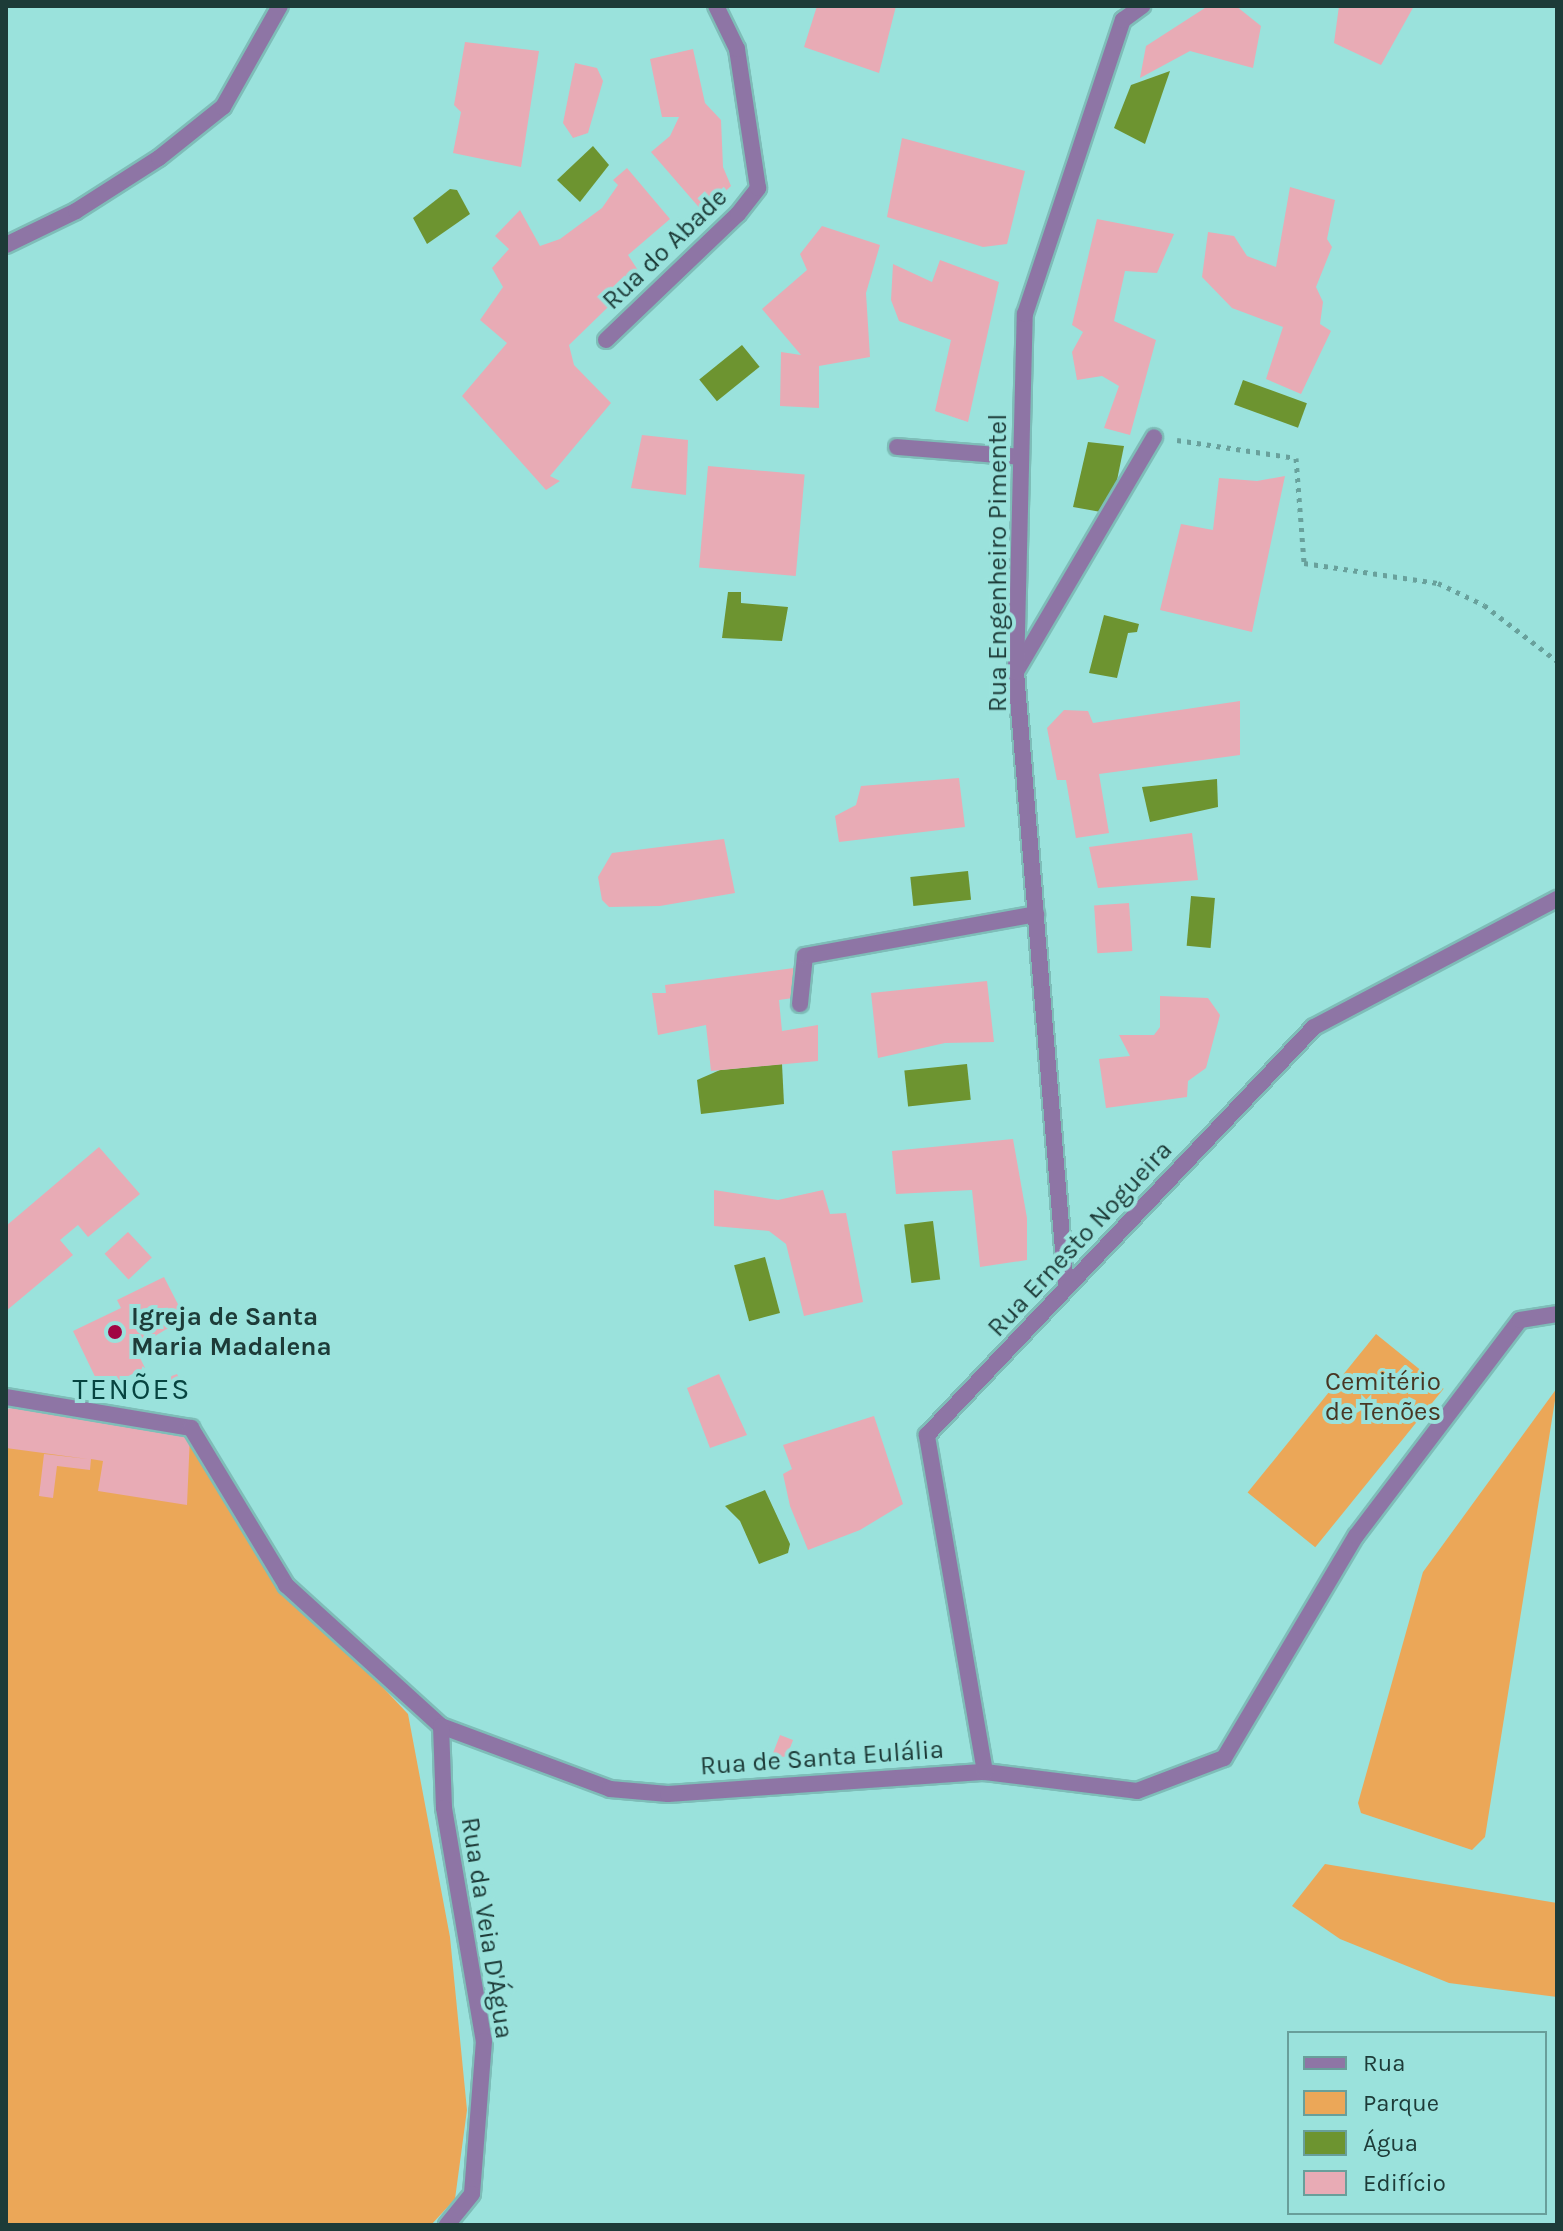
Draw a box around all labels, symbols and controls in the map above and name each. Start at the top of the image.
street label: Rua do Abade [596,182,734,316]
street label: Rua Engenheiro Pimentel [982,414,1014,712]
street label: Rua Ernesto Nogueira [981,1135,1179,1343]
place label: Igreja de Santa Maria Madalena [131,1301,332,1362]
marker: Igreja de Santa Maria Madalena [106,1323,124,1341]
park label: Cemitério de Tenões [1325,1366,1441,1428]
district label: TENÕES [73,1371,191,1407]
street label: Rua de Santa Eulália [699,1734,945,1782]
street label: Rua da Veia D'Água [454,1815,520,2041]
legend [1287,2031,1547,2215]
text: Rua [1363,2049,1405,2077]
text: Parque [1363,2089,1439,2117]
text: Água [1363,2129,1418,2157]
text: Edifício [1363,2169,1446,2197]

